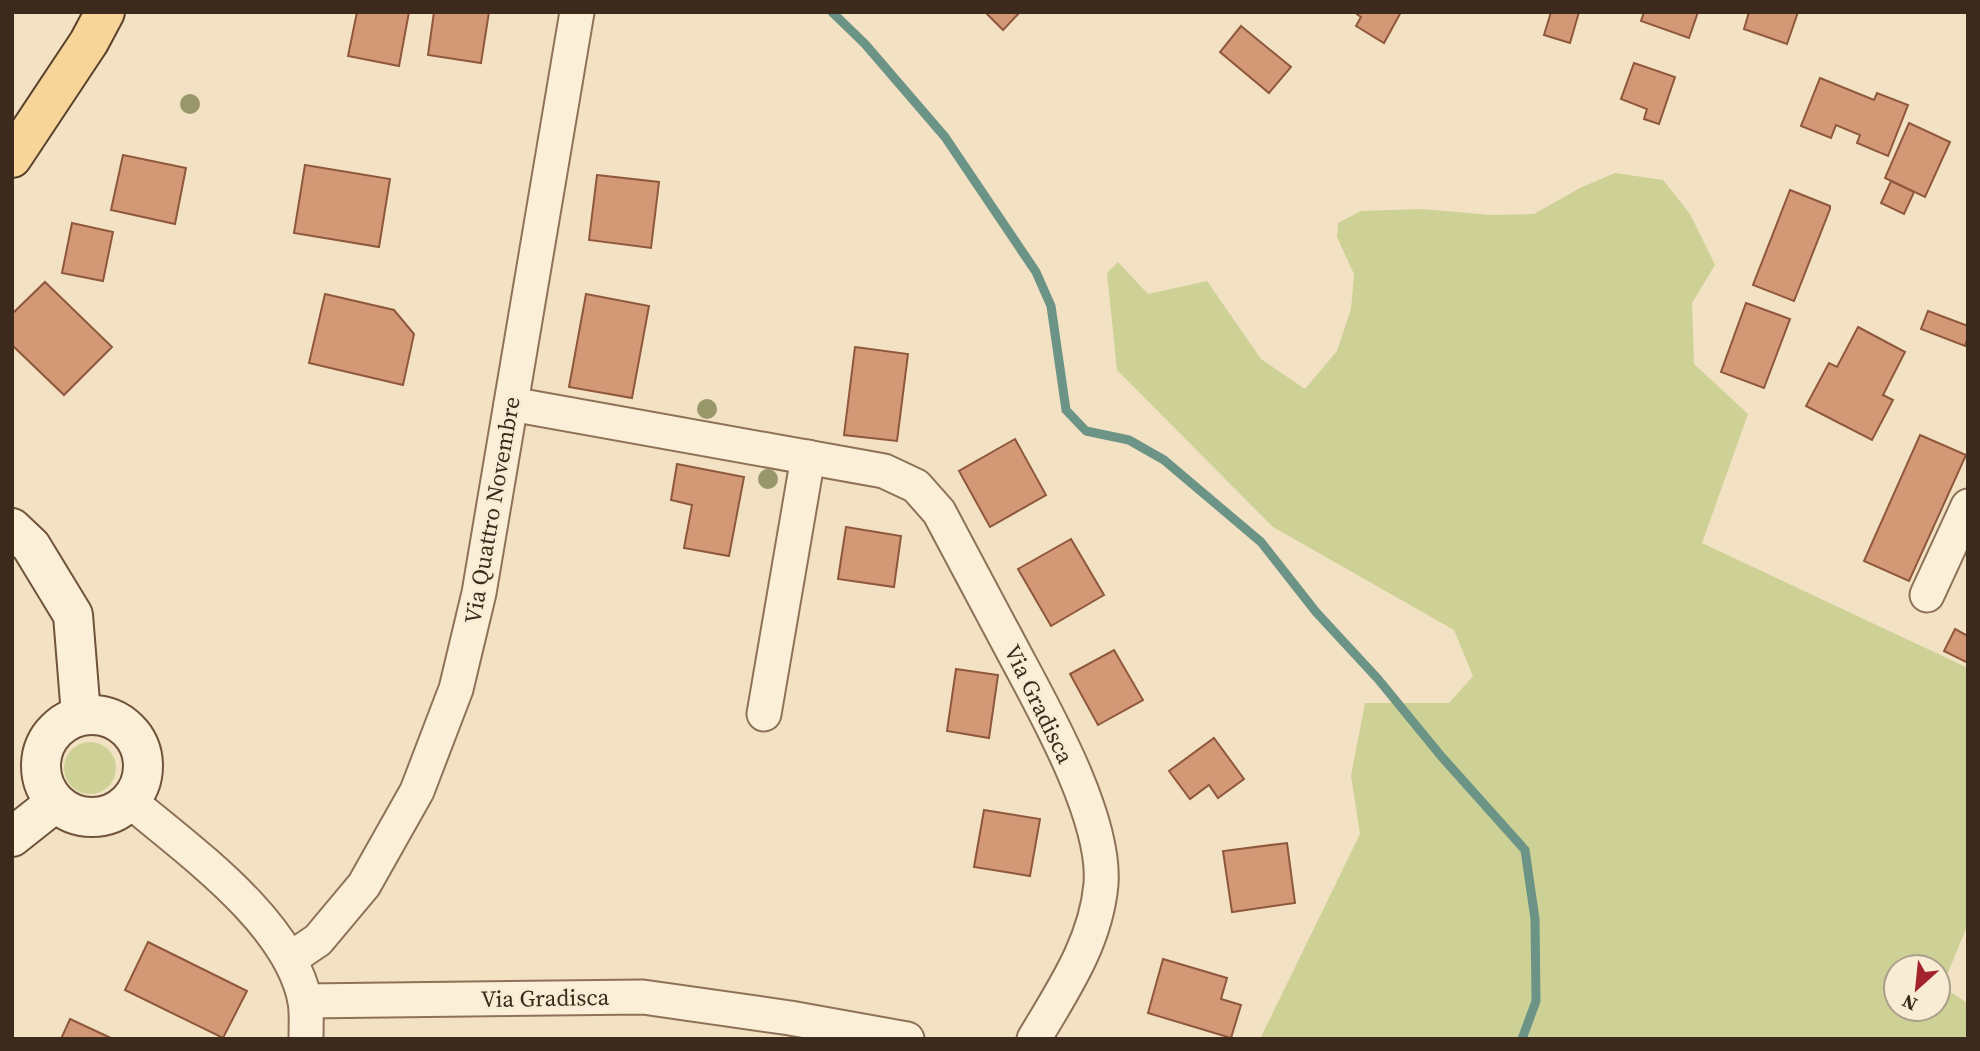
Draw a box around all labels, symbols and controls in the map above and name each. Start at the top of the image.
street label: Via Quattro Novembre [456,394,528,626]
street label: Via Gradisca [996,639,1082,769]
north arrow [1882,953,1952,1023]
street label: Via Gradisca [481,981,610,1015]
text: N [1897,988,1921,1018]

